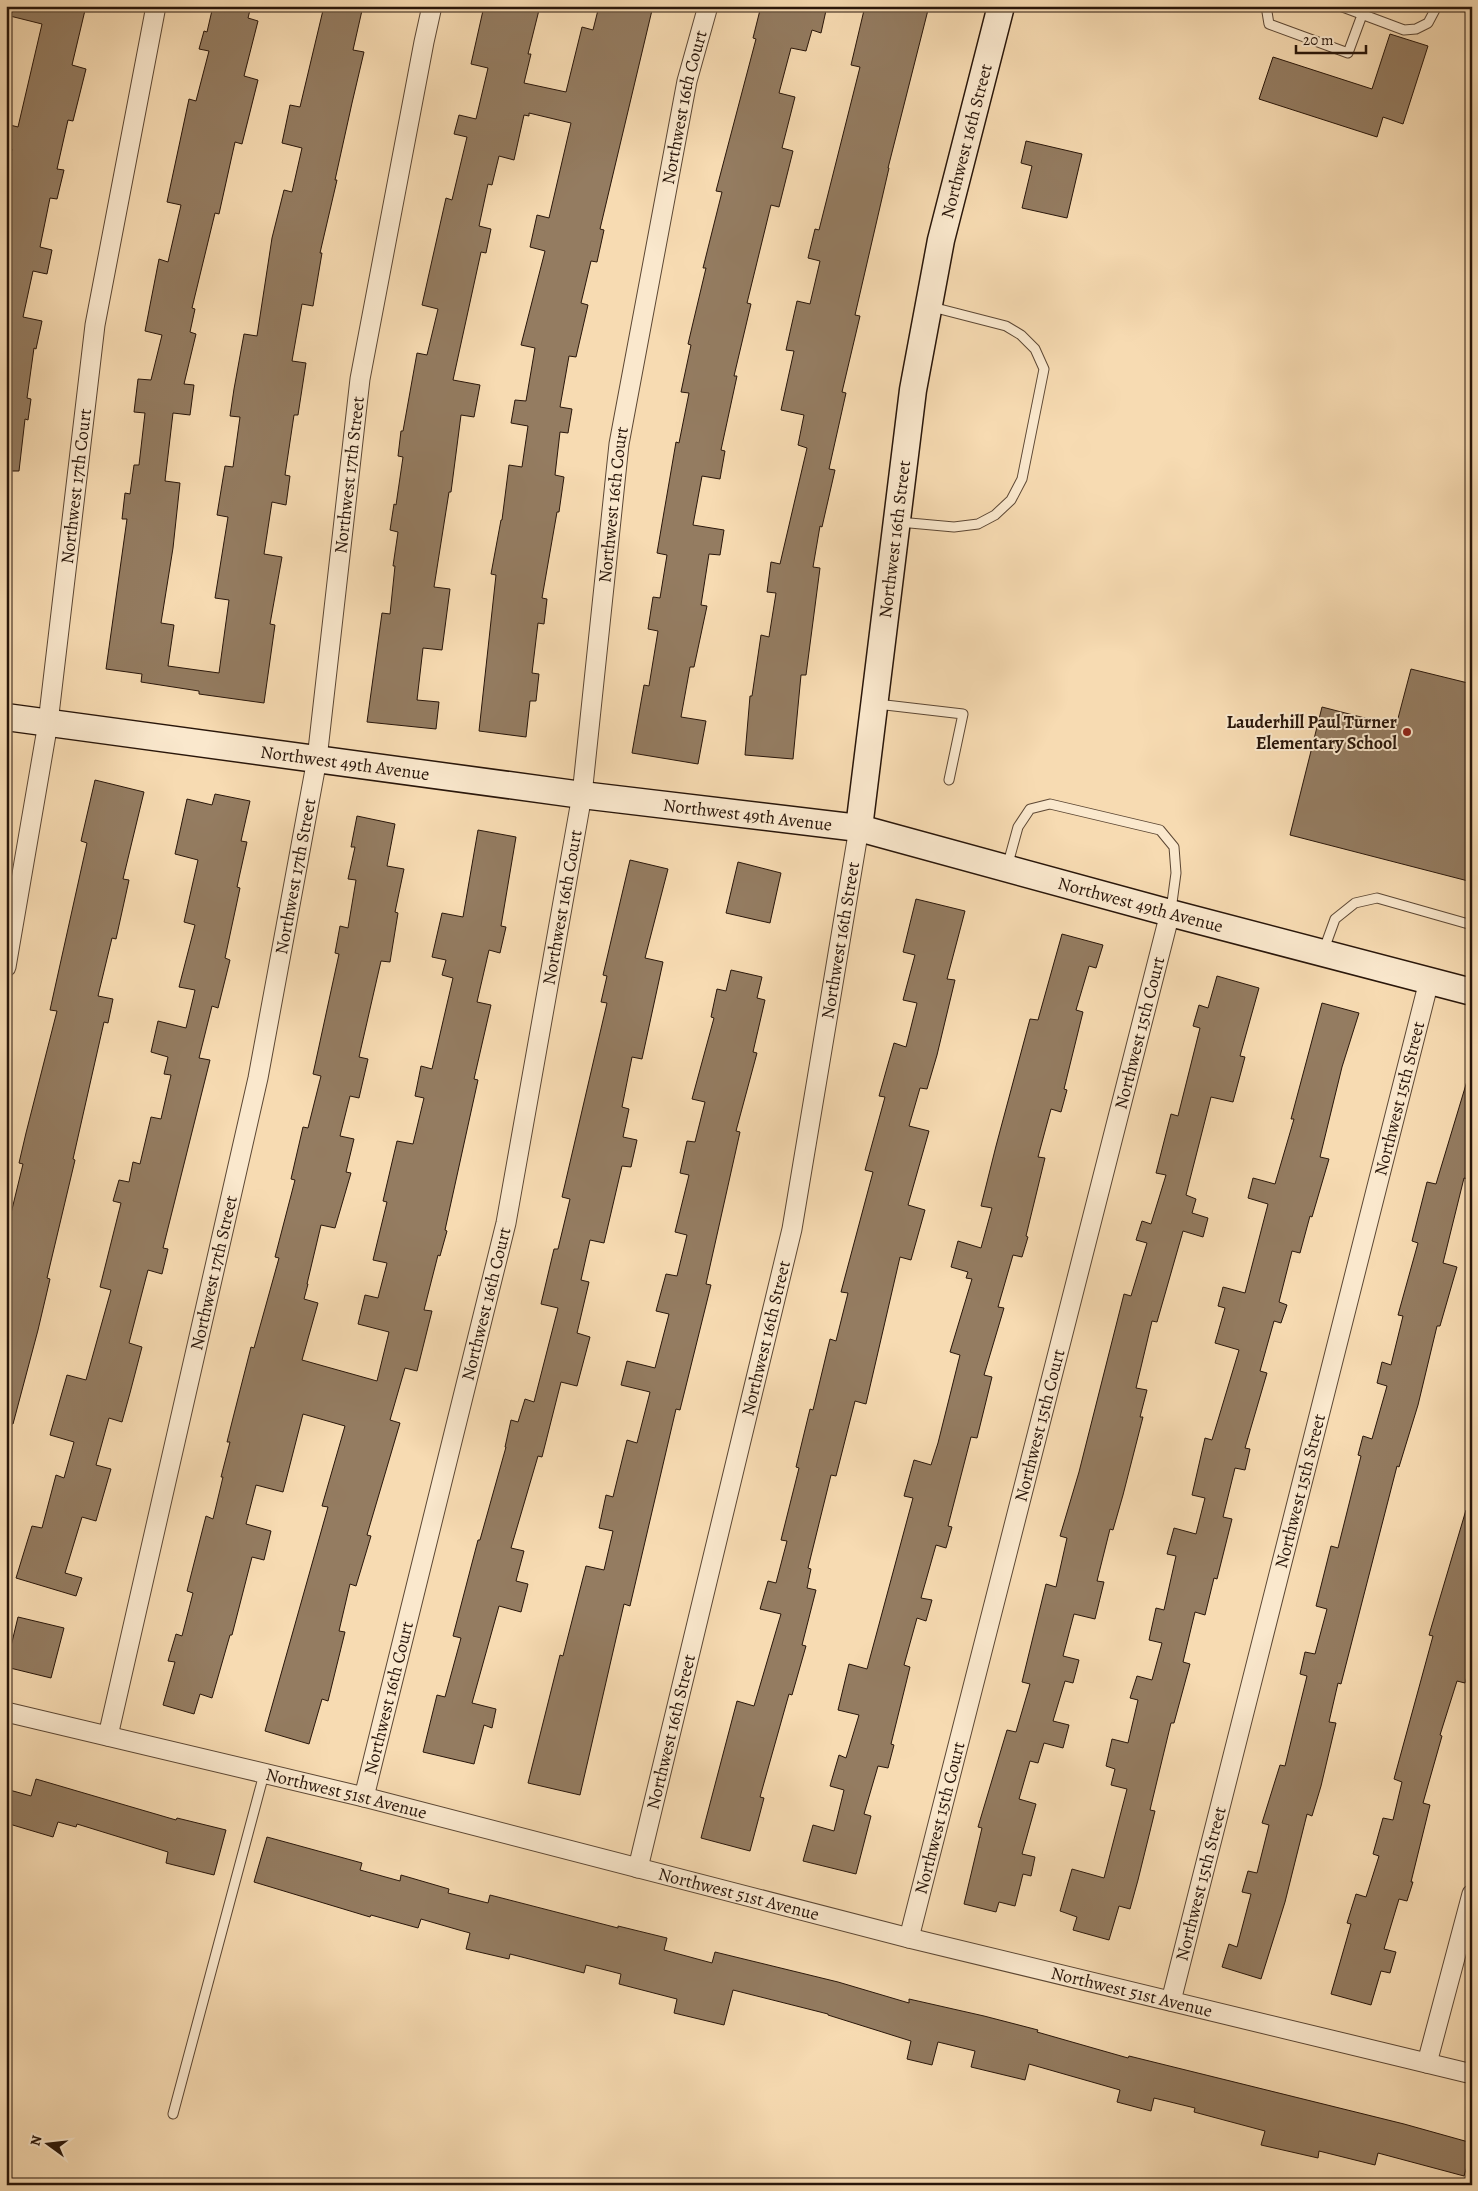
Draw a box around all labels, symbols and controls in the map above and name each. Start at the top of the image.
scale bar [1296,22,1366,54]
street label: Northwest 16th Court [656,27,713,186]
text: 20 m [1303,30,1334,50]
street label: Northwest 16th Street [935,61,998,221]
street label: Northwest 17th Street [328,395,370,555]
street label: Northwest 17th Court [55,407,97,565]
street label: Northwest 16th Court [592,424,634,584]
street label: Northwest 16th Street [873,459,916,620]
place label: Lauderhill Paul Turner Elementary School [1227,710,1398,755]
marker: Lauderhill Paul Turner Elementary School [1401,726,1413,738]
street label: Northwest 49th Avenue [259,740,431,786]
street label: Northwest 49th Avenue [662,793,833,837]
street label: Northwest 17th Street [269,796,321,956]
street label: Northwest 16th Court [537,828,588,987]
street label: Northwest 16th Street [815,860,865,1021]
street label: Northwest 49th Avenue [1055,871,1226,938]
street label: Northwest 15th Court [1109,954,1170,1112]
street label: Northwest 15th Street [1368,1019,1430,1178]
street label: Northwest 17th Street [184,1193,243,1353]
street label: Northwest 16th Court [455,1225,517,1383]
street label: Northwest 16th Street [735,1258,796,1418]
street label: Northwest 15th Court [1009,1347,1070,1504]
street label: Northwest 15th Street [1269,1411,1331,1571]
street label: Northwest 16th Court [358,1619,419,1777]
street label: Northwest 16th Street [641,1652,701,1812]
street label: Northwest 15th Court [909,1739,971,1897]
street label: Northwest 51st Avenue [263,1762,430,1825]
street label: Northwest 15th Street [1170,1804,1232,1963]
street label: Northwest 51st Avenue [656,1862,822,1926]
street label: Northwest 51st Avenue [1049,1961,1215,2023]
north arrow [22,2118,72,2168]
text: N [25,2133,46,2148]

